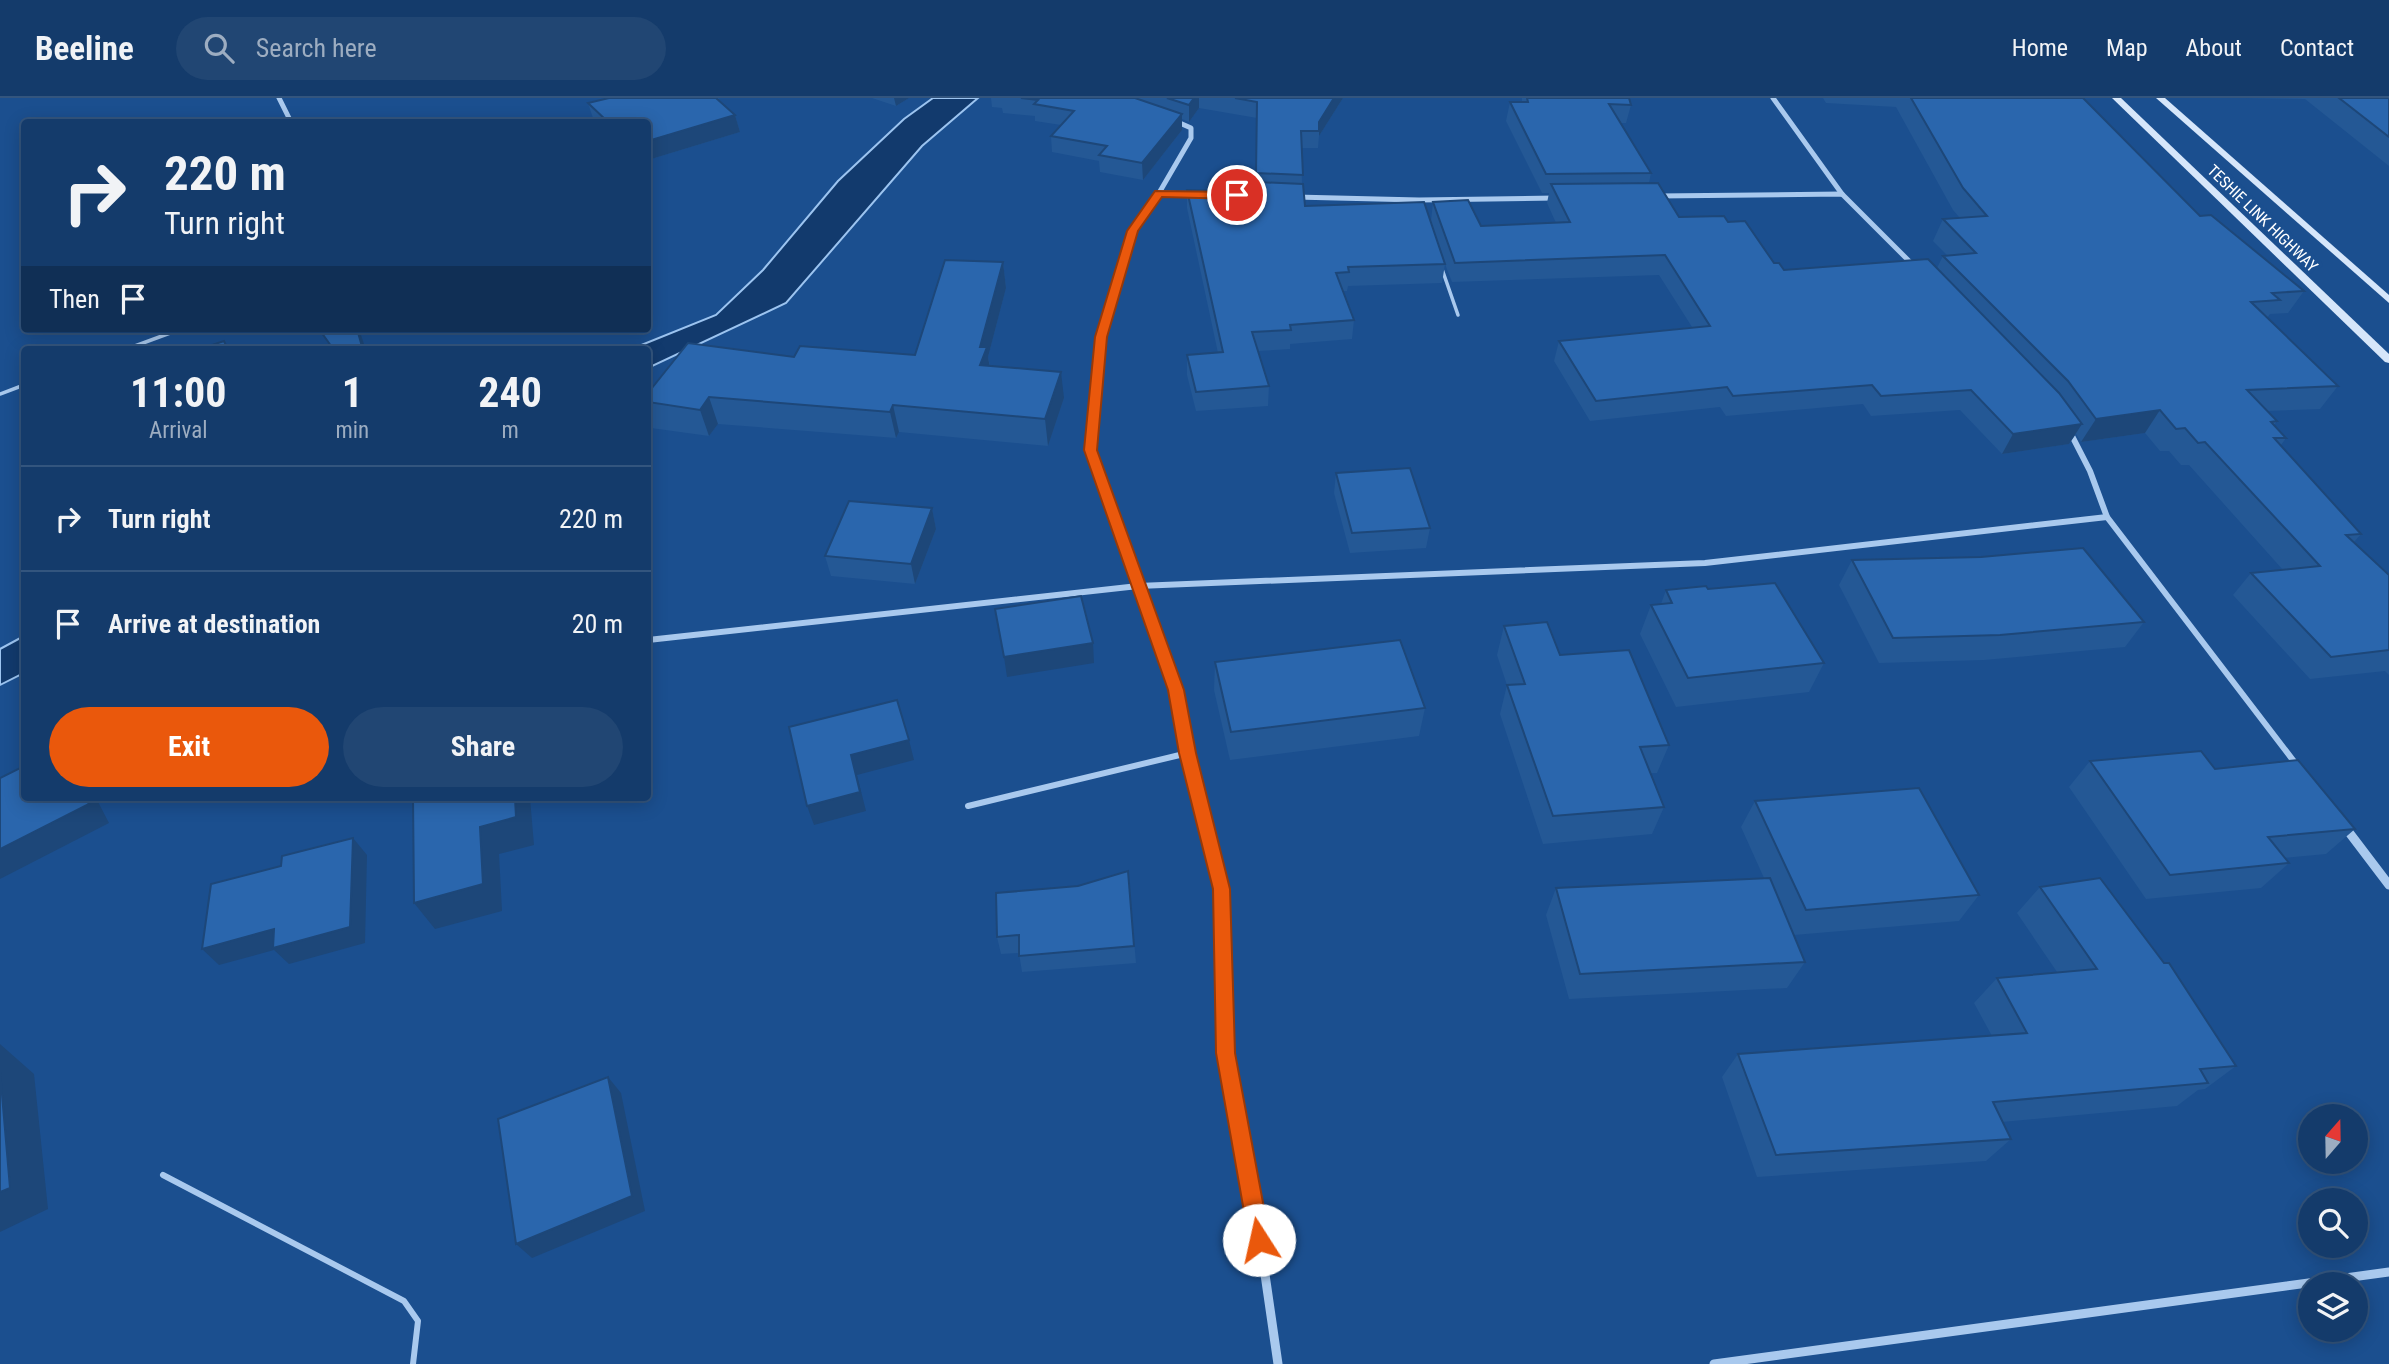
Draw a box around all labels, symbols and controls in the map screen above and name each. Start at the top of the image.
search box [176,17,666,80]
text: Beeline [35,29,134,68]
icon: search [200,29,238,67]
text: Search here [256,33,377,63]
text: Home [2012,34,2068,62]
text: Map [2106,34,2148,62]
text: About [2186,34,2242,62]
text: Contact [2280,34,2354,62]
text: 220 m [164,145,286,202]
icon: right [49,147,140,238]
street label: TESHIE LINK HIGHWAY [2204,161,2322,276]
pin [1207,165,1267,225]
icon: arrive [1218,176,1256,214]
text: Turn right [164,204,285,242]
icon: arrive [114,280,152,318]
text: Then [49,284,100,314]
text: 11:00 [130,368,226,417]
text: 1 [342,368,363,417]
text: 240 [478,368,542,417]
text: Arrival [149,417,207,444]
text: min [335,417,369,444]
text: m [501,417,519,444]
icon: right [49,500,87,538]
text: Turn right [108,504,210,534]
text: 220 m [559,504,623,534]
icon: arrive [49,605,87,643]
text: Arrive at destination [108,609,320,639]
text: 20 m [572,609,623,639]
button: Exit [49,707,329,787]
button: Share [343,707,623,787]
north arrow [2298,1104,2368,1174]
map controls [2298,1104,2368,1342]
button: search [2298,1188,2368,1258]
position arrow [1222,1203,1296,1277]
button: layers [2298,1272,2368,1342]

